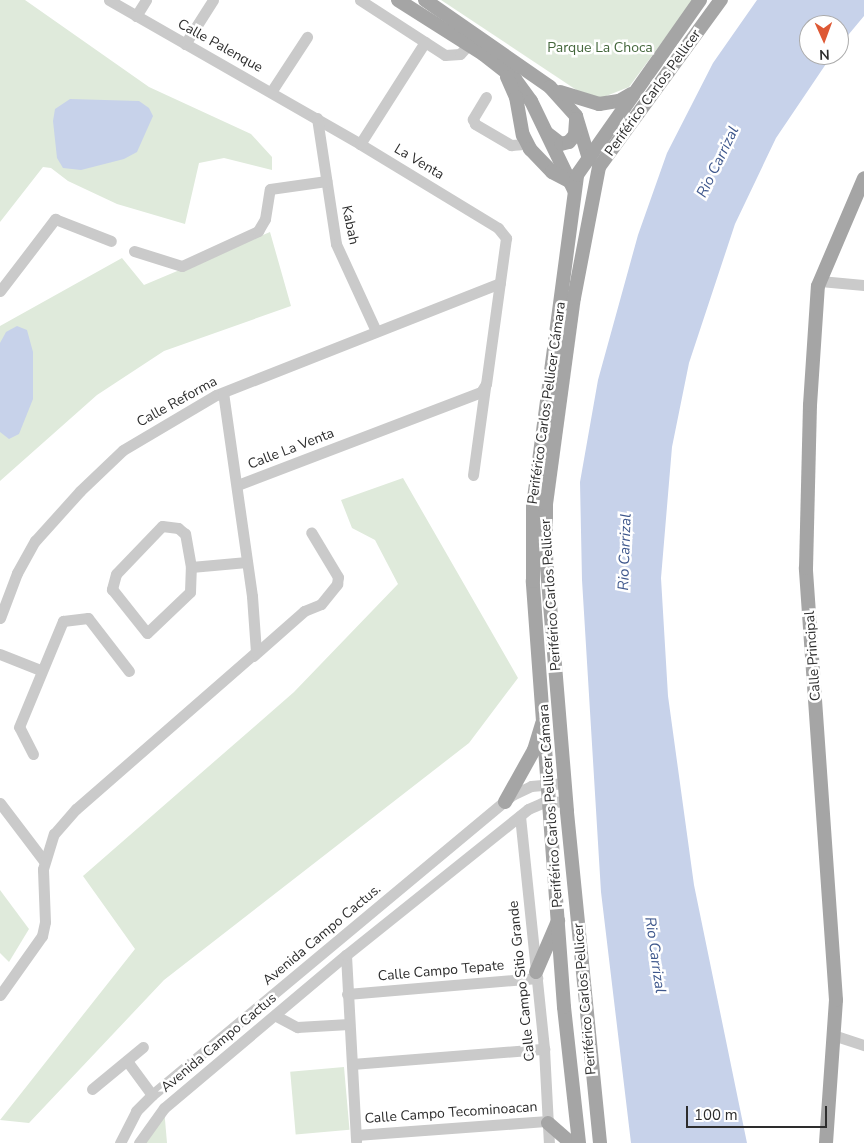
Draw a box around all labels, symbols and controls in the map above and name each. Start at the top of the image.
north arrow [799,15,849,65]
street label: Calle Palenque [174,16,266,76]
street label: Periférico Carlos Pellicer [601,26,705,160]
park label: Parque La Choca [547,40,653,56]
text: N [819,45,830,64]
water label: Rio Carrizal [693,123,743,201]
street label: La Venta [391,141,447,183]
street label: Kabah [338,204,362,246]
street label: Periférico Carlos Pellicer Cámara [524,301,570,505]
street label: Calle Reforma [134,373,220,431]
street label: Calle La Venta [245,425,337,473]
water label: Rio Carrizal [615,513,635,591]
street label: Periférico Carlos Pellicer [537,518,565,672]
street label: Calle Principal [801,610,825,702]
street label: Periférico Carlos Pellicer Cámara [535,704,567,908]
street label: Avenida Campo Cactus. [260,881,384,989]
street label: Calle Campo Sitio Grande [505,900,539,1062]
water label: Rio Carrizal [641,916,669,994]
street label: Periférico Carlos Pellicer [570,922,600,1076]
street label: Calle Campo Tepate [377,957,505,985]
street label: Avenida Campo Cactus [158,990,280,1096]
scale bar [689,1096,830,1128]
street label: Calle Campo Tecominoacan [364,1099,538,1127]
text: 100 m [694,1105,738,1125]

